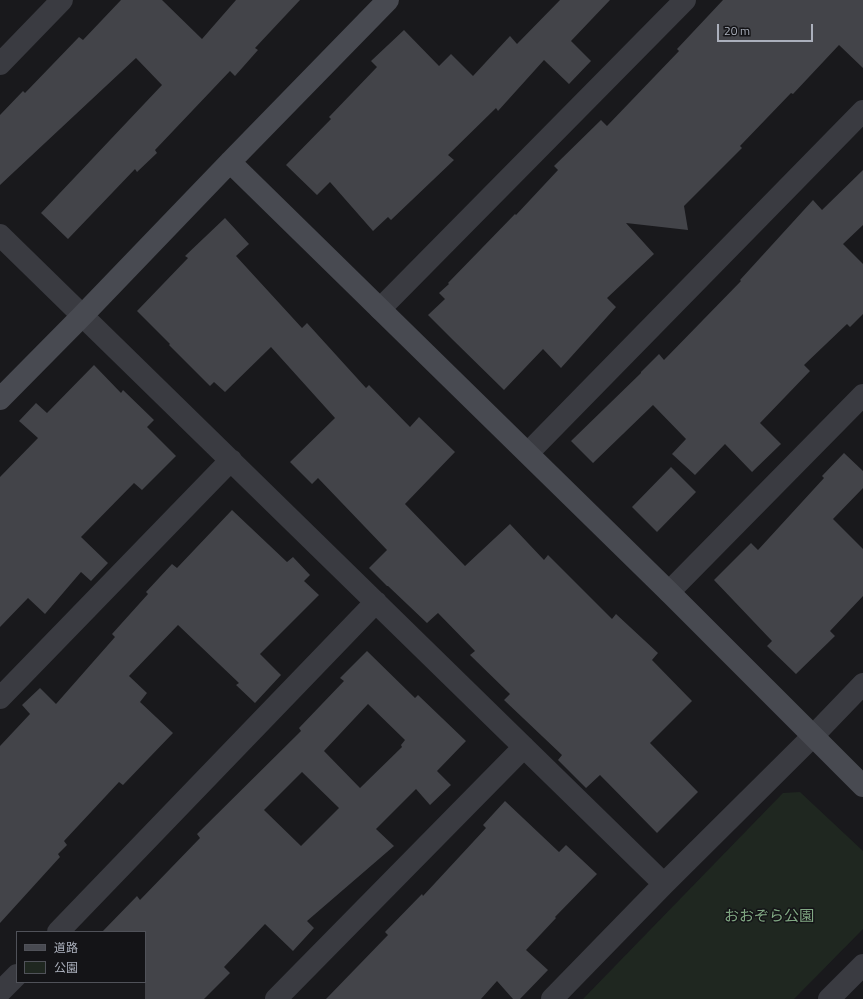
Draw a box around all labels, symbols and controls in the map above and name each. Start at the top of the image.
scale bar [719,16,815,42]
text: 20 m [724,21,750,40]
park label: おおぞら公園 [724,908,814,926]
legend [16,931,146,983]
text: 道路 [54,938,78,957]
text: 公園 [54,958,78,977]

